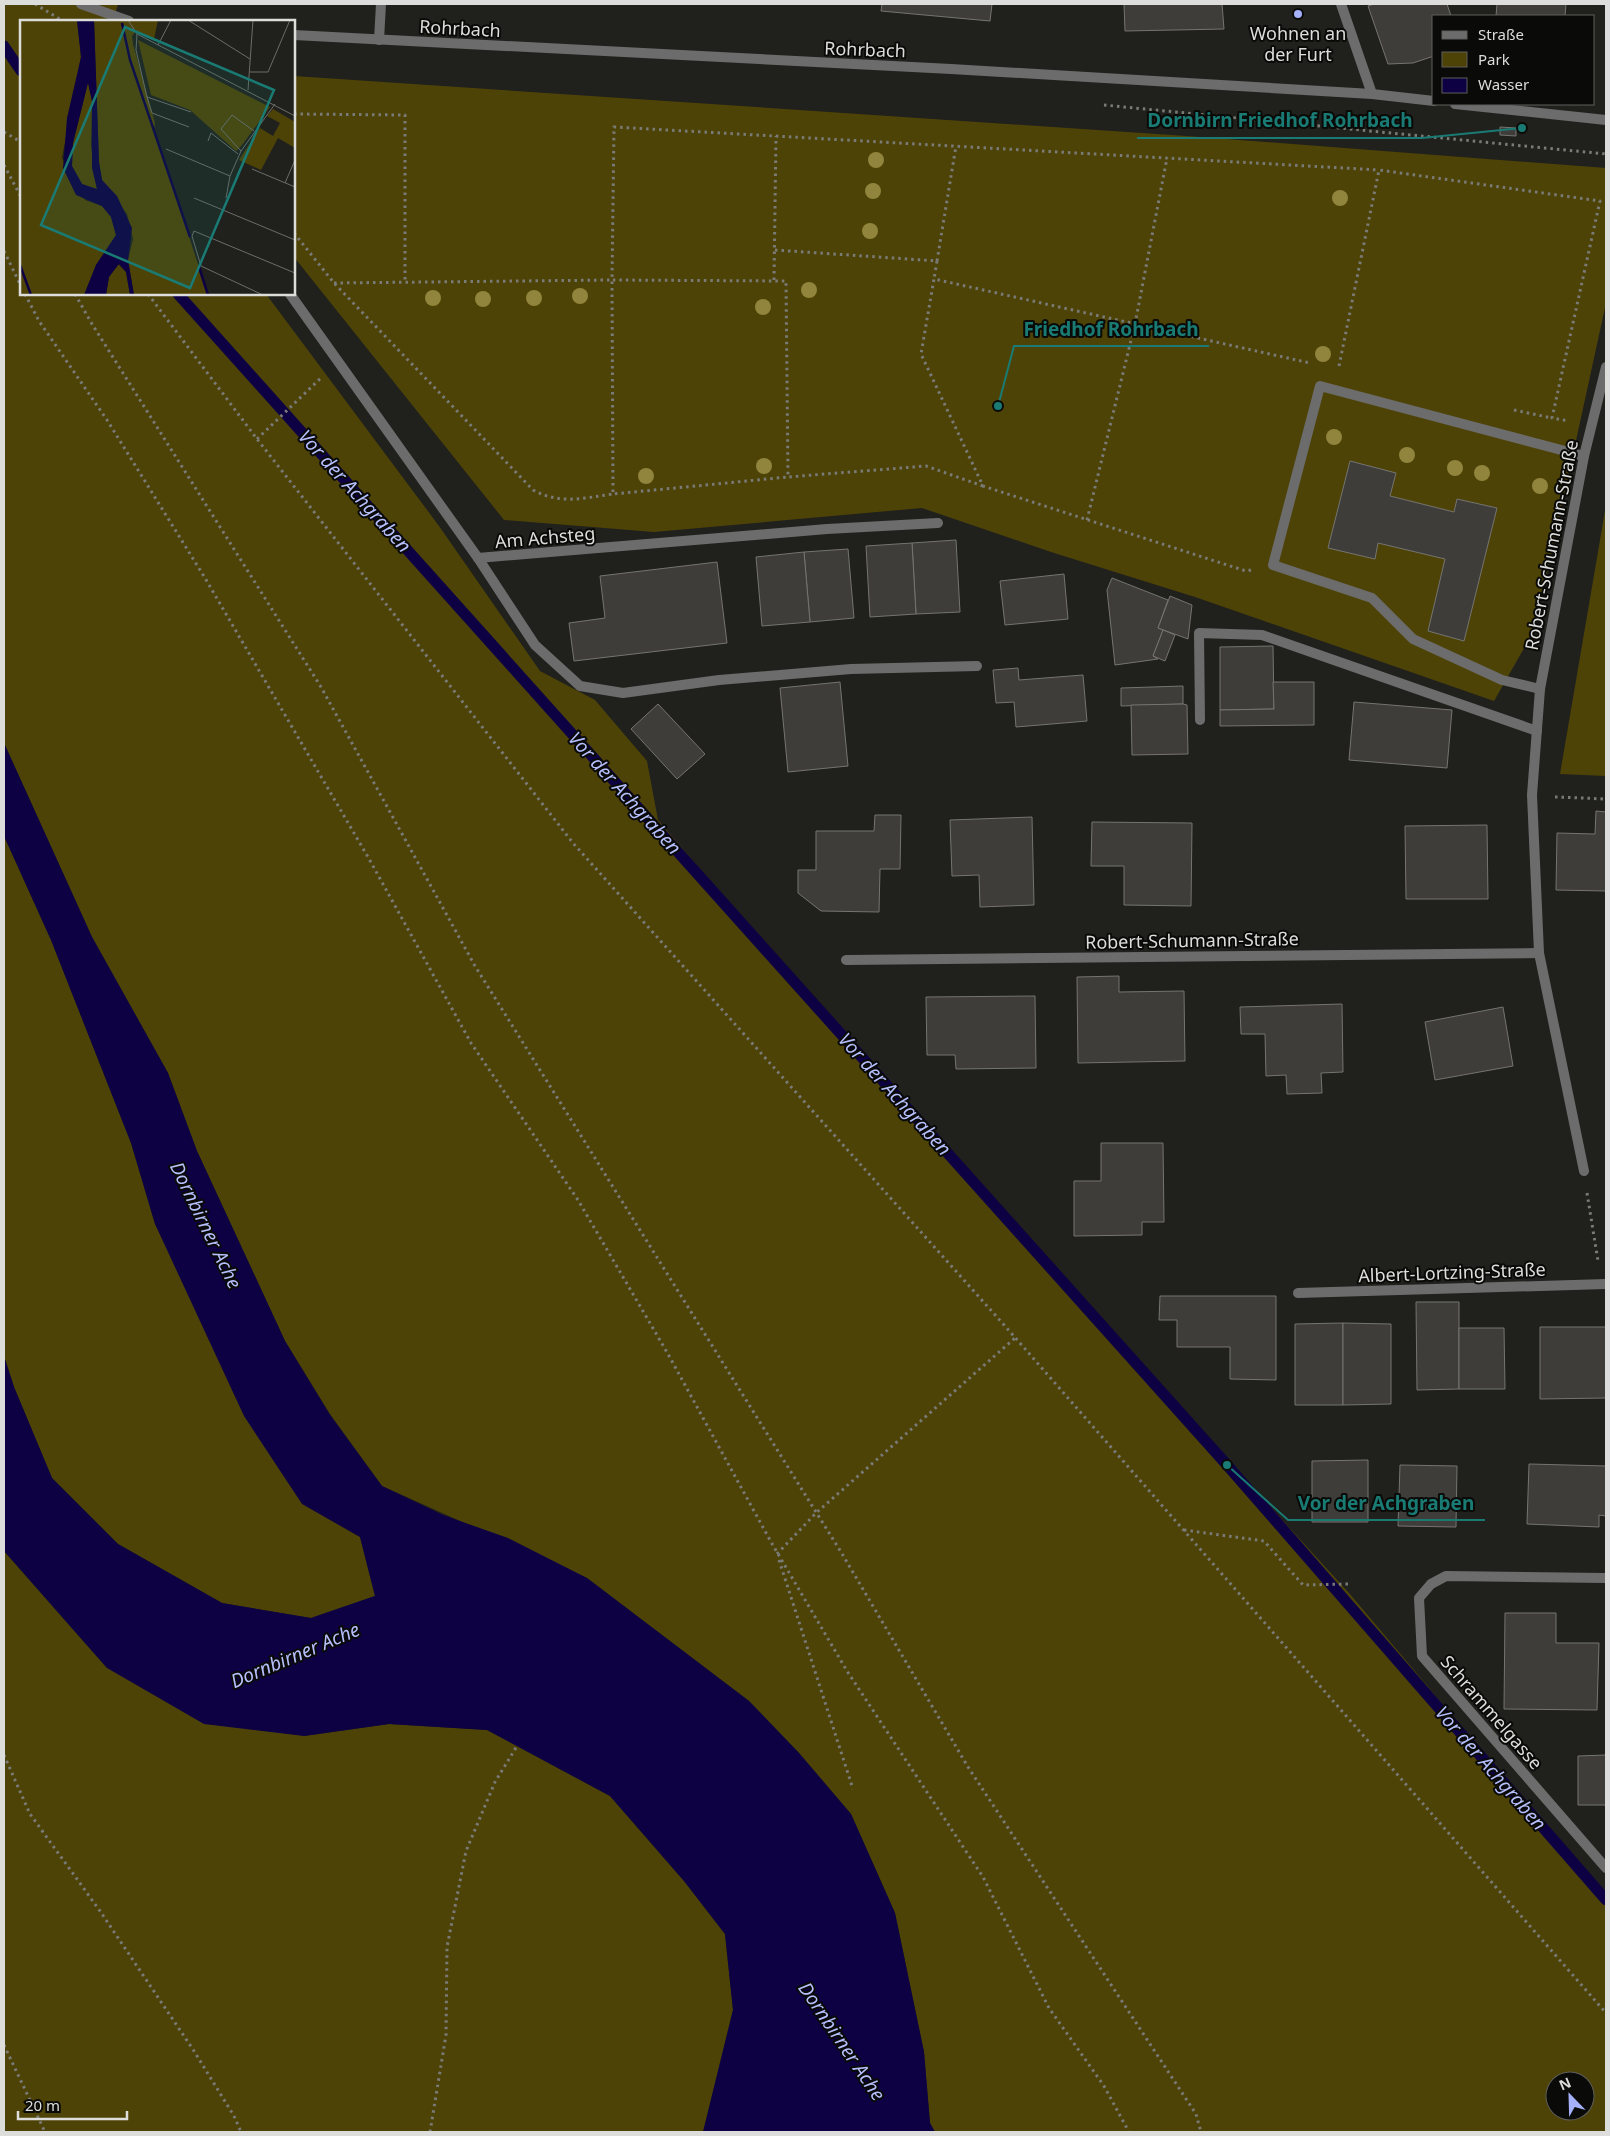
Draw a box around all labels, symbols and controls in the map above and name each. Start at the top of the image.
marker: Wohnen an der Furt [1292,8,1304,20]
street label: Rohrbach [419,14,501,42]
legend [1432,15,1595,105]
inset map [20,20,295,295]
place label: Wohnen an der Furt [1250,21,1346,66]
text: Straße [1478,24,1524,44]
street label: Rohrbach [824,36,906,62]
text: Park [1478,49,1510,69]
text: Wasser [1478,74,1529,94]
callout: Dornbirn Friedhof Rohrbach [1137,104,1422,138]
text: Dornbirn Friedhof Rohrbach [1147,107,1413,133]
callout: Friedhof Rohrbach [1014,312,1209,346]
text: Friedhof Rohrbach [1023,316,1199,342]
water label: Vor der Achgraben [293,424,417,558]
street label: Robert-Schumann-Straße [1519,438,1583,652]
street label: Am Achsteg [494,521,596,553]
water label: Vor der Achgraben [563,726,687,860]
street label: Robert-Schumann-Straße [1085,926,1299,954]
water label: Vor der Achgraben [833,1027,957,1161]
water label: Dornbirner Ache [164,1157,248,1293]
street label: Albert-Lortzing-Straße [1358,1257,1546,1287]
callout: Vor der Achgraben [1288,1486,1485,1520]
text: Vor der Achgraben [1298,1490,1474,1516]
water label: Dornbirner Ache [226,1616,364,1694]
street label: Schrammelgasse [1436,1650,1548,1774]
water label: Vor der Achgraben [1430,1700,1552,1836]
water label: Dornbirner Ache [793,1976,891,2106]
north arrow [1545,2071,1595,2121]
text: N [1556,2073,1574,2095]
scale bar [18,2088,126,2120]
text: 20 m [25,2095,60,2115]

